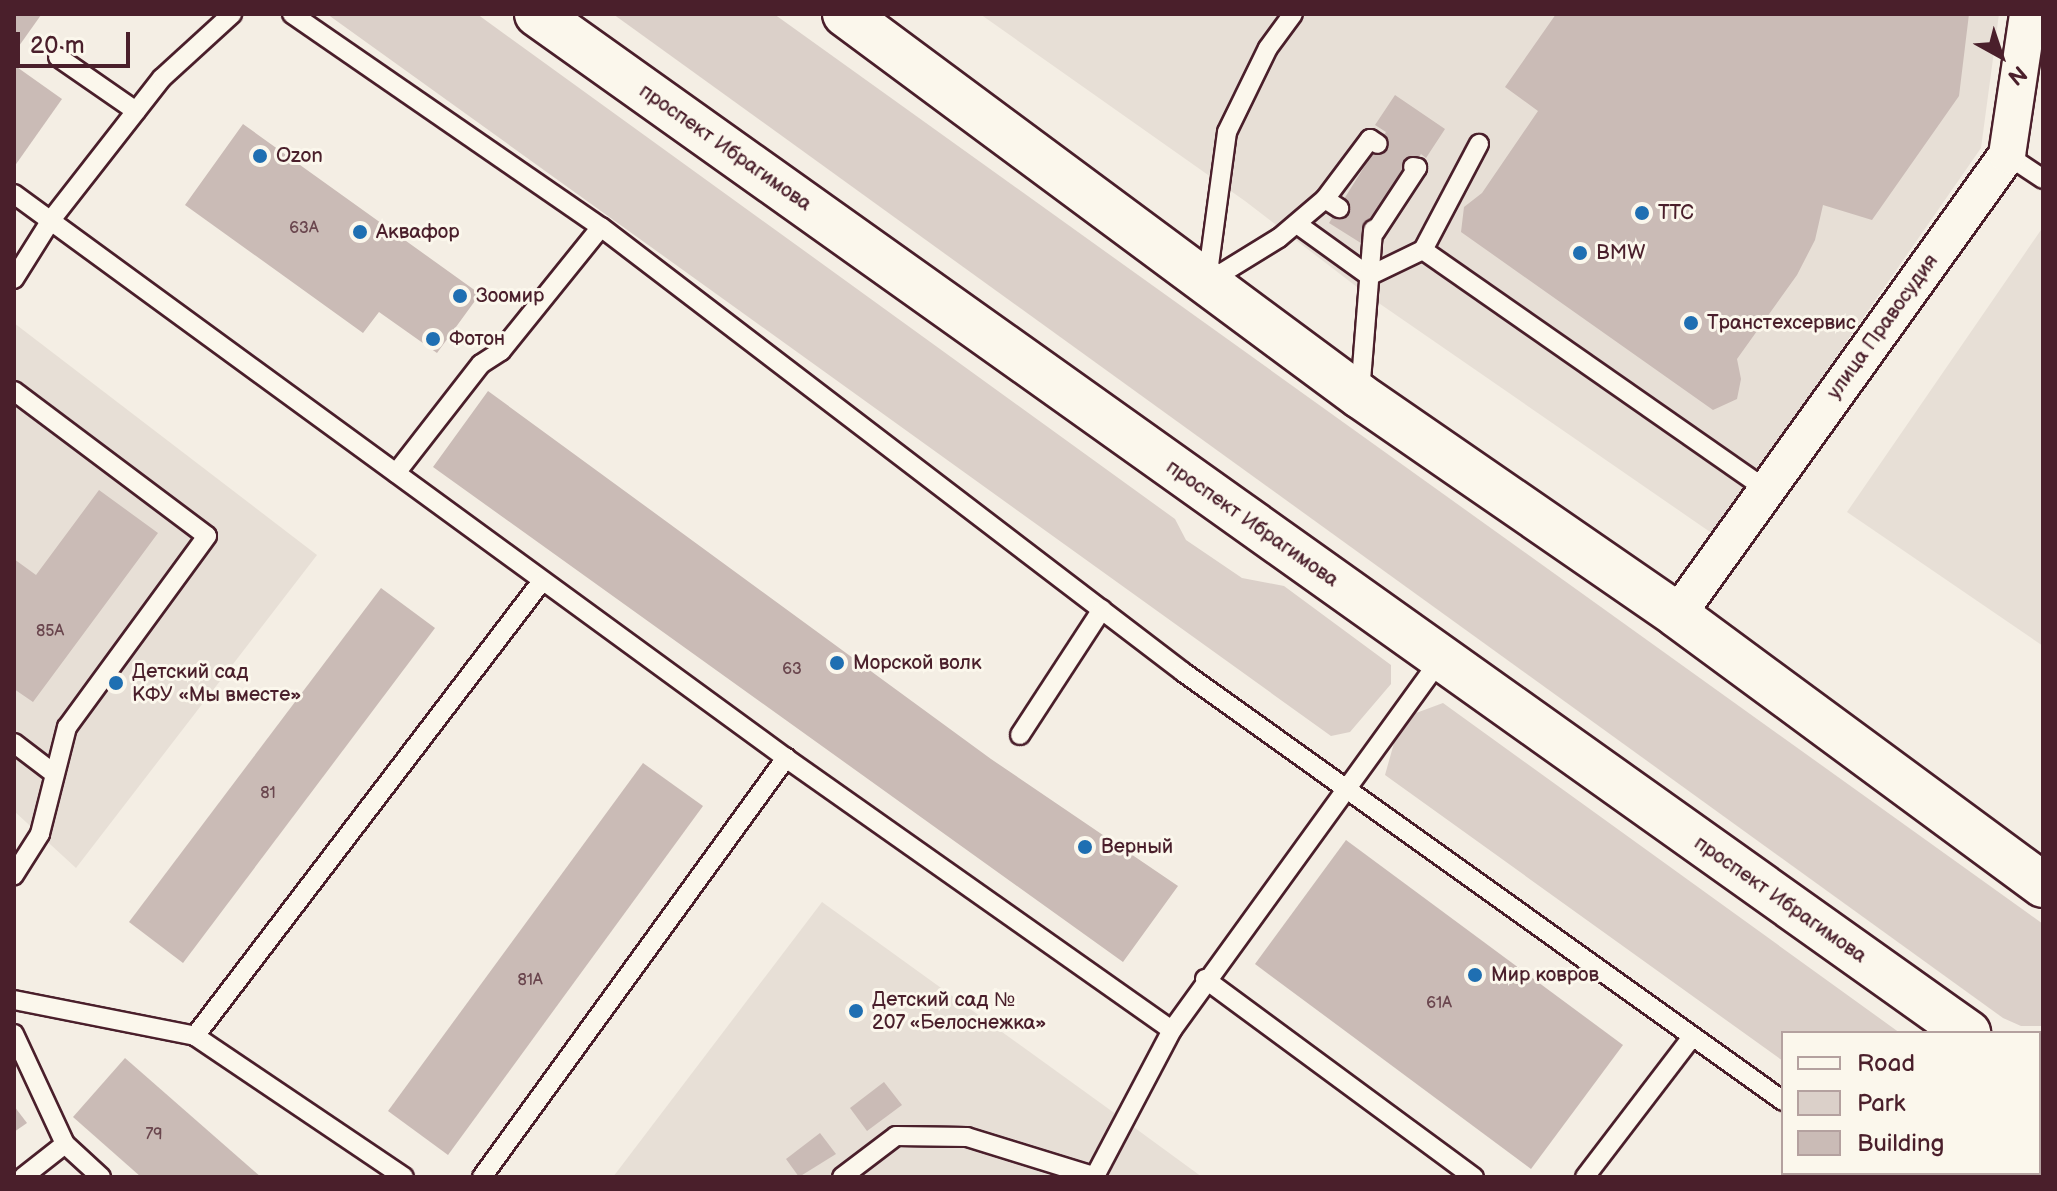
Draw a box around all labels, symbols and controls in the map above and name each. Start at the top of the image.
scale bar [20,16,134,66]
north arrow [1961,16,2041,96]
text: 20 m [30,31,85,60]
text: N [2002,59,2032,90]
street label: проспект Ибрагимова [634,79,816,217]
place label: Ozon [276,144,323,168]
marker: Ozon [251,147,269,165]
place label: ТТС [1658,201,1694,225]
marker: ТТС [1633,204,1651,222]
house number: 63А [289,219,319,239]
place label: Аквафор [376,220,459,244]
marker: Аквафор [351,223,369,241]
place label: BMW [1596,241,1645,265]
marker: BMW [1571,244,1589,262]
street label: улица Правосудия [1822,250,1944,404]
place label: Зоомир [476,284,544,308]
marker: Зоомир [451,287,469,305]
place label: Транстехсервис [1707,311,1856,335]
marker: Транстехсервис [1682,314,1700,332]
place label: Фотон [449,327,505,351]
marker: Фотон [424,330,442,348]
street label: проспект Ибрагимова [1161,455,1343,593]
house number: 85А [36,622,64,642]
place label: Морской волк [853,651,982,675]
marker: Морской волк [828,654,846,672]
place label: Детский сад КФУ «Мы вместе» [132,660,301,707]
house number: 63 [782,660,802,680]
marker: Детский сад КФУ «Мы вместе» [107,674,125,692]
house number: 81 [260,784,276,804]
street label: проспект Ибрагимова [1689,831,1871,969]
place label: Верный [1101,835,1173,859]
marker: Верный [1076,838,1094,856]
place label: Мир ковров [1491,963,1599,987]
marker: Мир ковров [1466,966,1484,984]
house number: 81А [517,971,543,991]
place label: Детский сад № 207 «Белоснежка» [872,988,1048,1035]
house number: 61А [1426,994,1452,1014]
marker: Детский сад № 207 «Белоснежка» [847,1002,865,1020]
legend [1781,1031,2041,1175]
text: Road [1857,1049,1915,1078]
text: Park [1857,1089,1905,1118]
house number: 79 [145,1125,163,1145]
text: Building [1857,1129,1944,1158]

